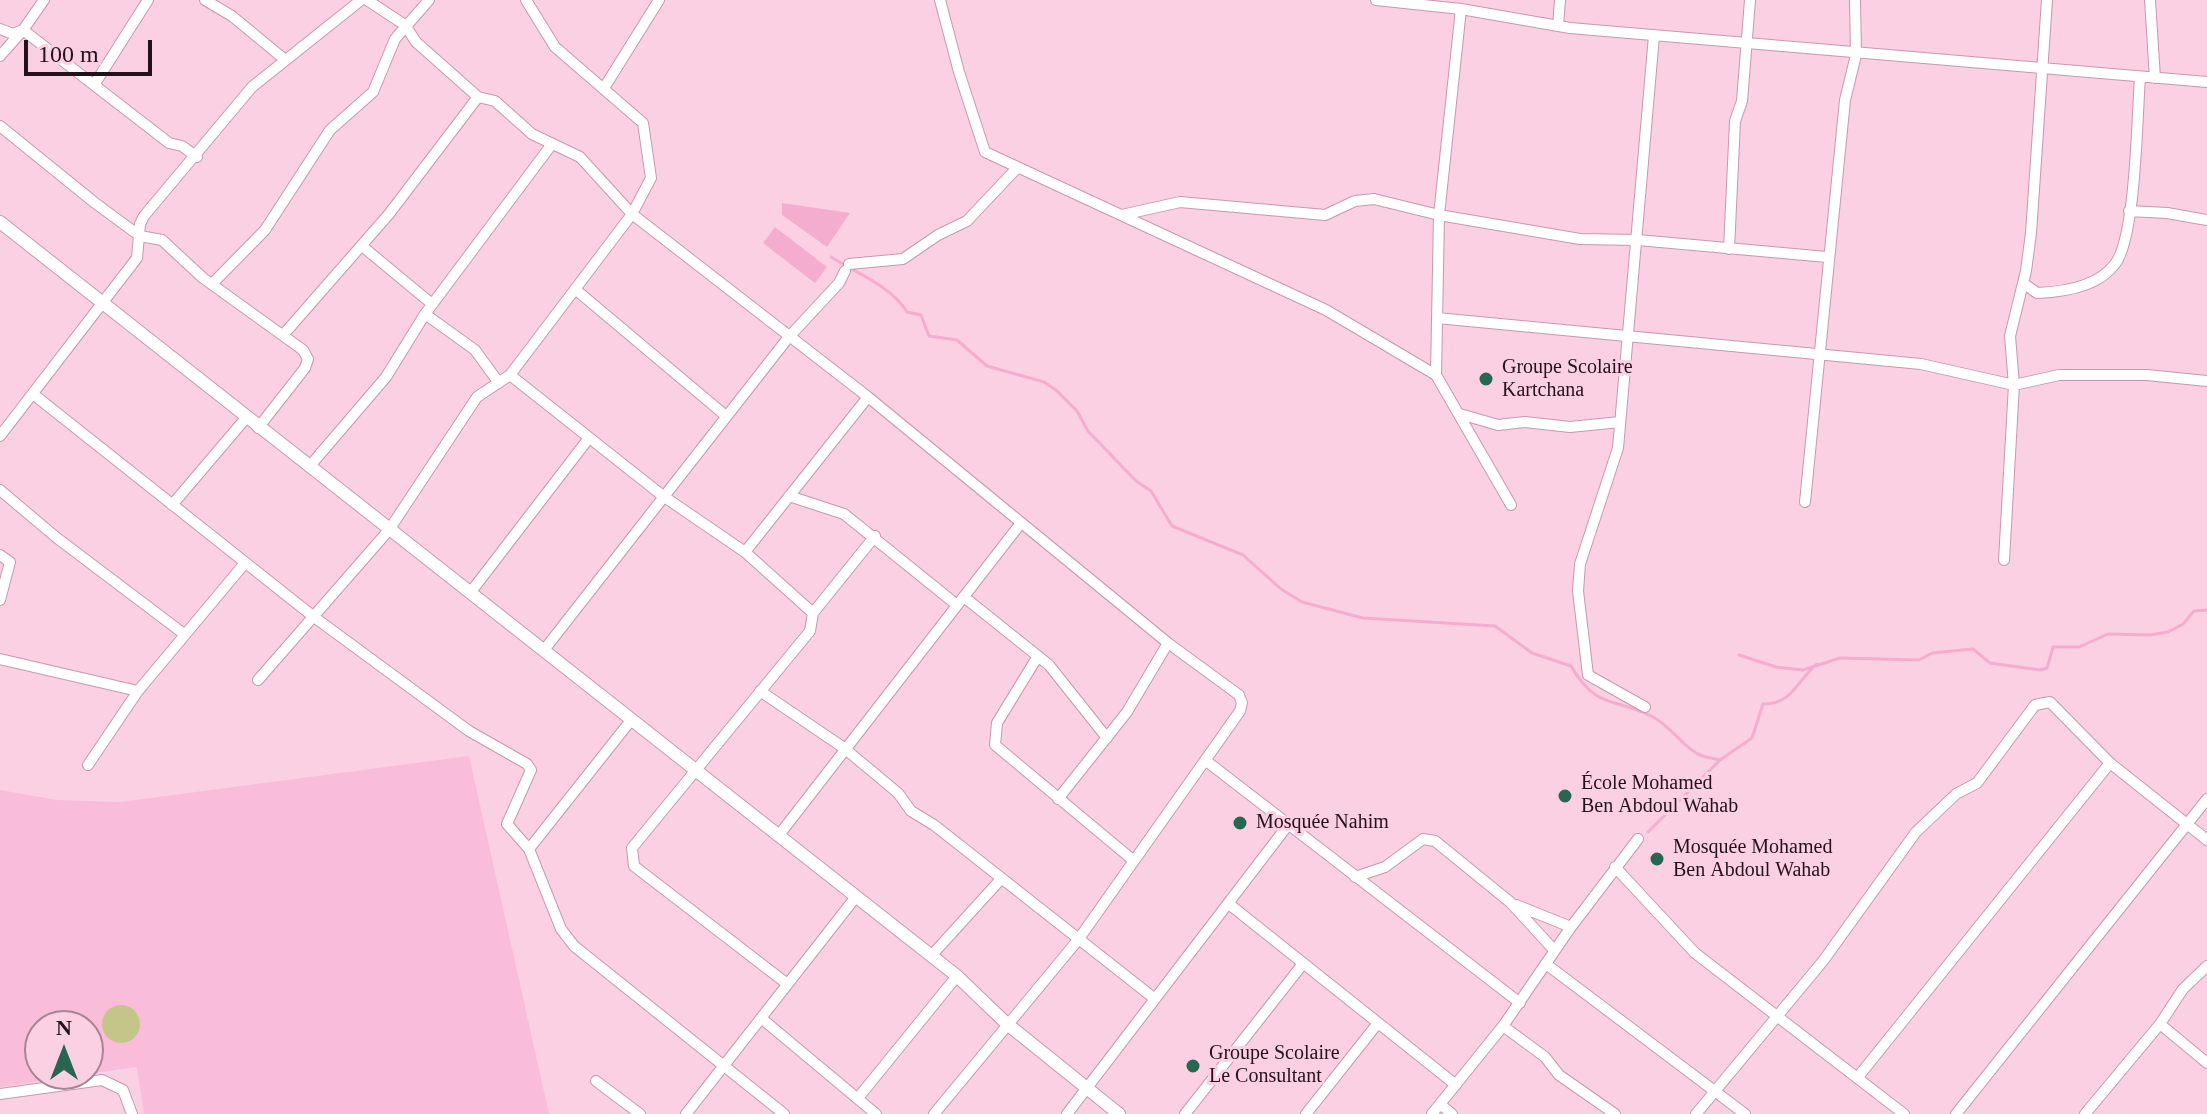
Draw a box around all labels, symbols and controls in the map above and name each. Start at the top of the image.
scale bar [28,24,156,74]
text: 100 m [38,41,99,67]
place label: Groupe Scolaire Kartchana [1502,356,1633,403]
marker: Groupe Scolaire Kartchana [1477,370,1495,388]
place label: École Mohamed Ben Abdoul Wahab [1581,772,1738,819]
marker: École Mohamed Ben Abdoul Wahab [1556,787,1574,805]
place label: Mosquée Nahim [1256,811,1389,835]
marker: Mosquée Nahim [1231,814,1249,832]
place label: Mosquée Mohamed Ben Abdoul Wahab [1673,836,1832,883]
marker: Mosquée Mohamed Ben Abdoul Wahab [1648,850,1666,868]
north arrow [24,1010,104,1090]
text: N [56,1015,72,1040]
place label: Groupe Scolaire Le Consultant [1209,1042,1340,1089]
marker: Groupe Scolaire Le Consultant [1184,1057,1202,1075]

